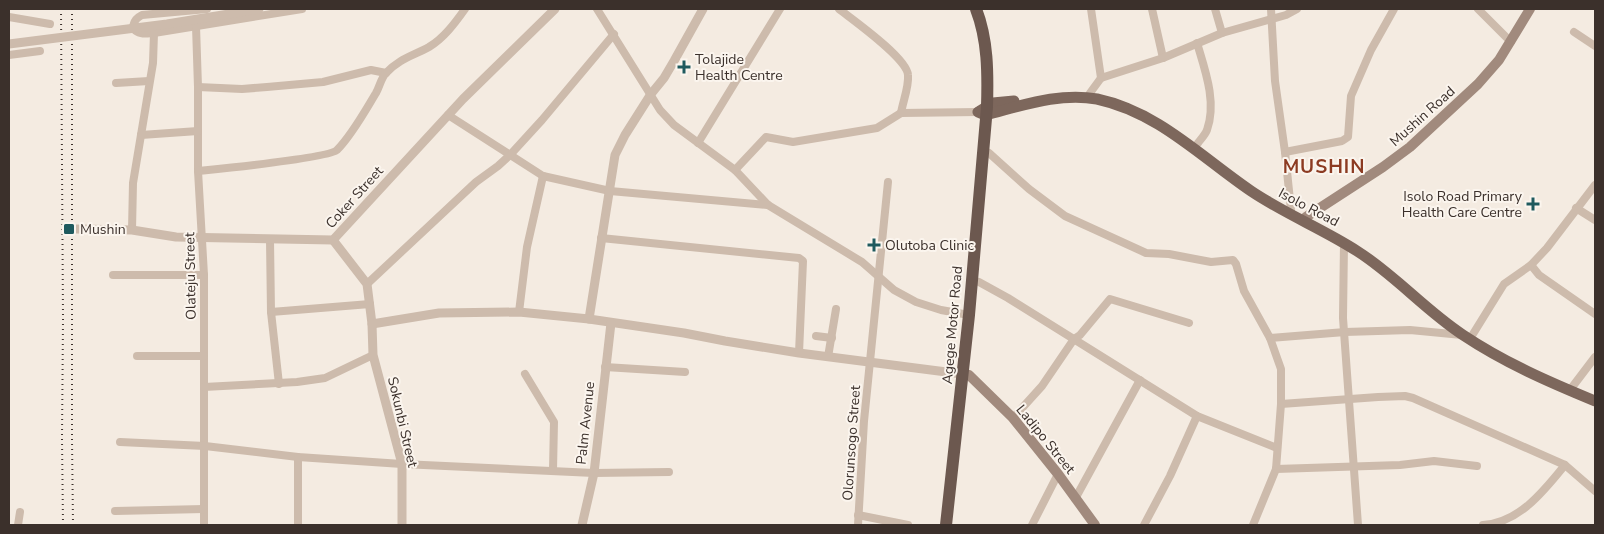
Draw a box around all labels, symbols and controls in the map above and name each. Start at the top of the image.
place label: Tolajide Health Centre [695,50,783,85]
marker: Tolajide Health Centre [677,60,691,74]
street label: Mushin Road [1386,82,1459,151]
district label: MUSHIN [1283,154,1365,180]
street label: Coker Street [321,162,388,233]
street label: Isolo Road [1275,184,1342,231]
place label: Isolo Road Primary Health Care Centre [1402,187,1523,222]
marker: Isolo Road Primary Health Care Centre [1526,197,1540,211]
place label: Mushin [80,220,126,239]
marker: Mushin [62,222,76,236]
street label: Olateju Street [180,232,201,320]
place label: Olutoba Clinic [885,236,975,255]
marker: Olutoba Clinic [867,238,881,252]
street label: Agege Motor Road [938,265,967,385]
street label: Sokunbi Street [383,375,422,469]
street label: Palm Avenue [572,381,599,465]
street label: Olorunsogo Street [838,385,865,501]
street label: Ladipo Street [1012,401,1080,478]

